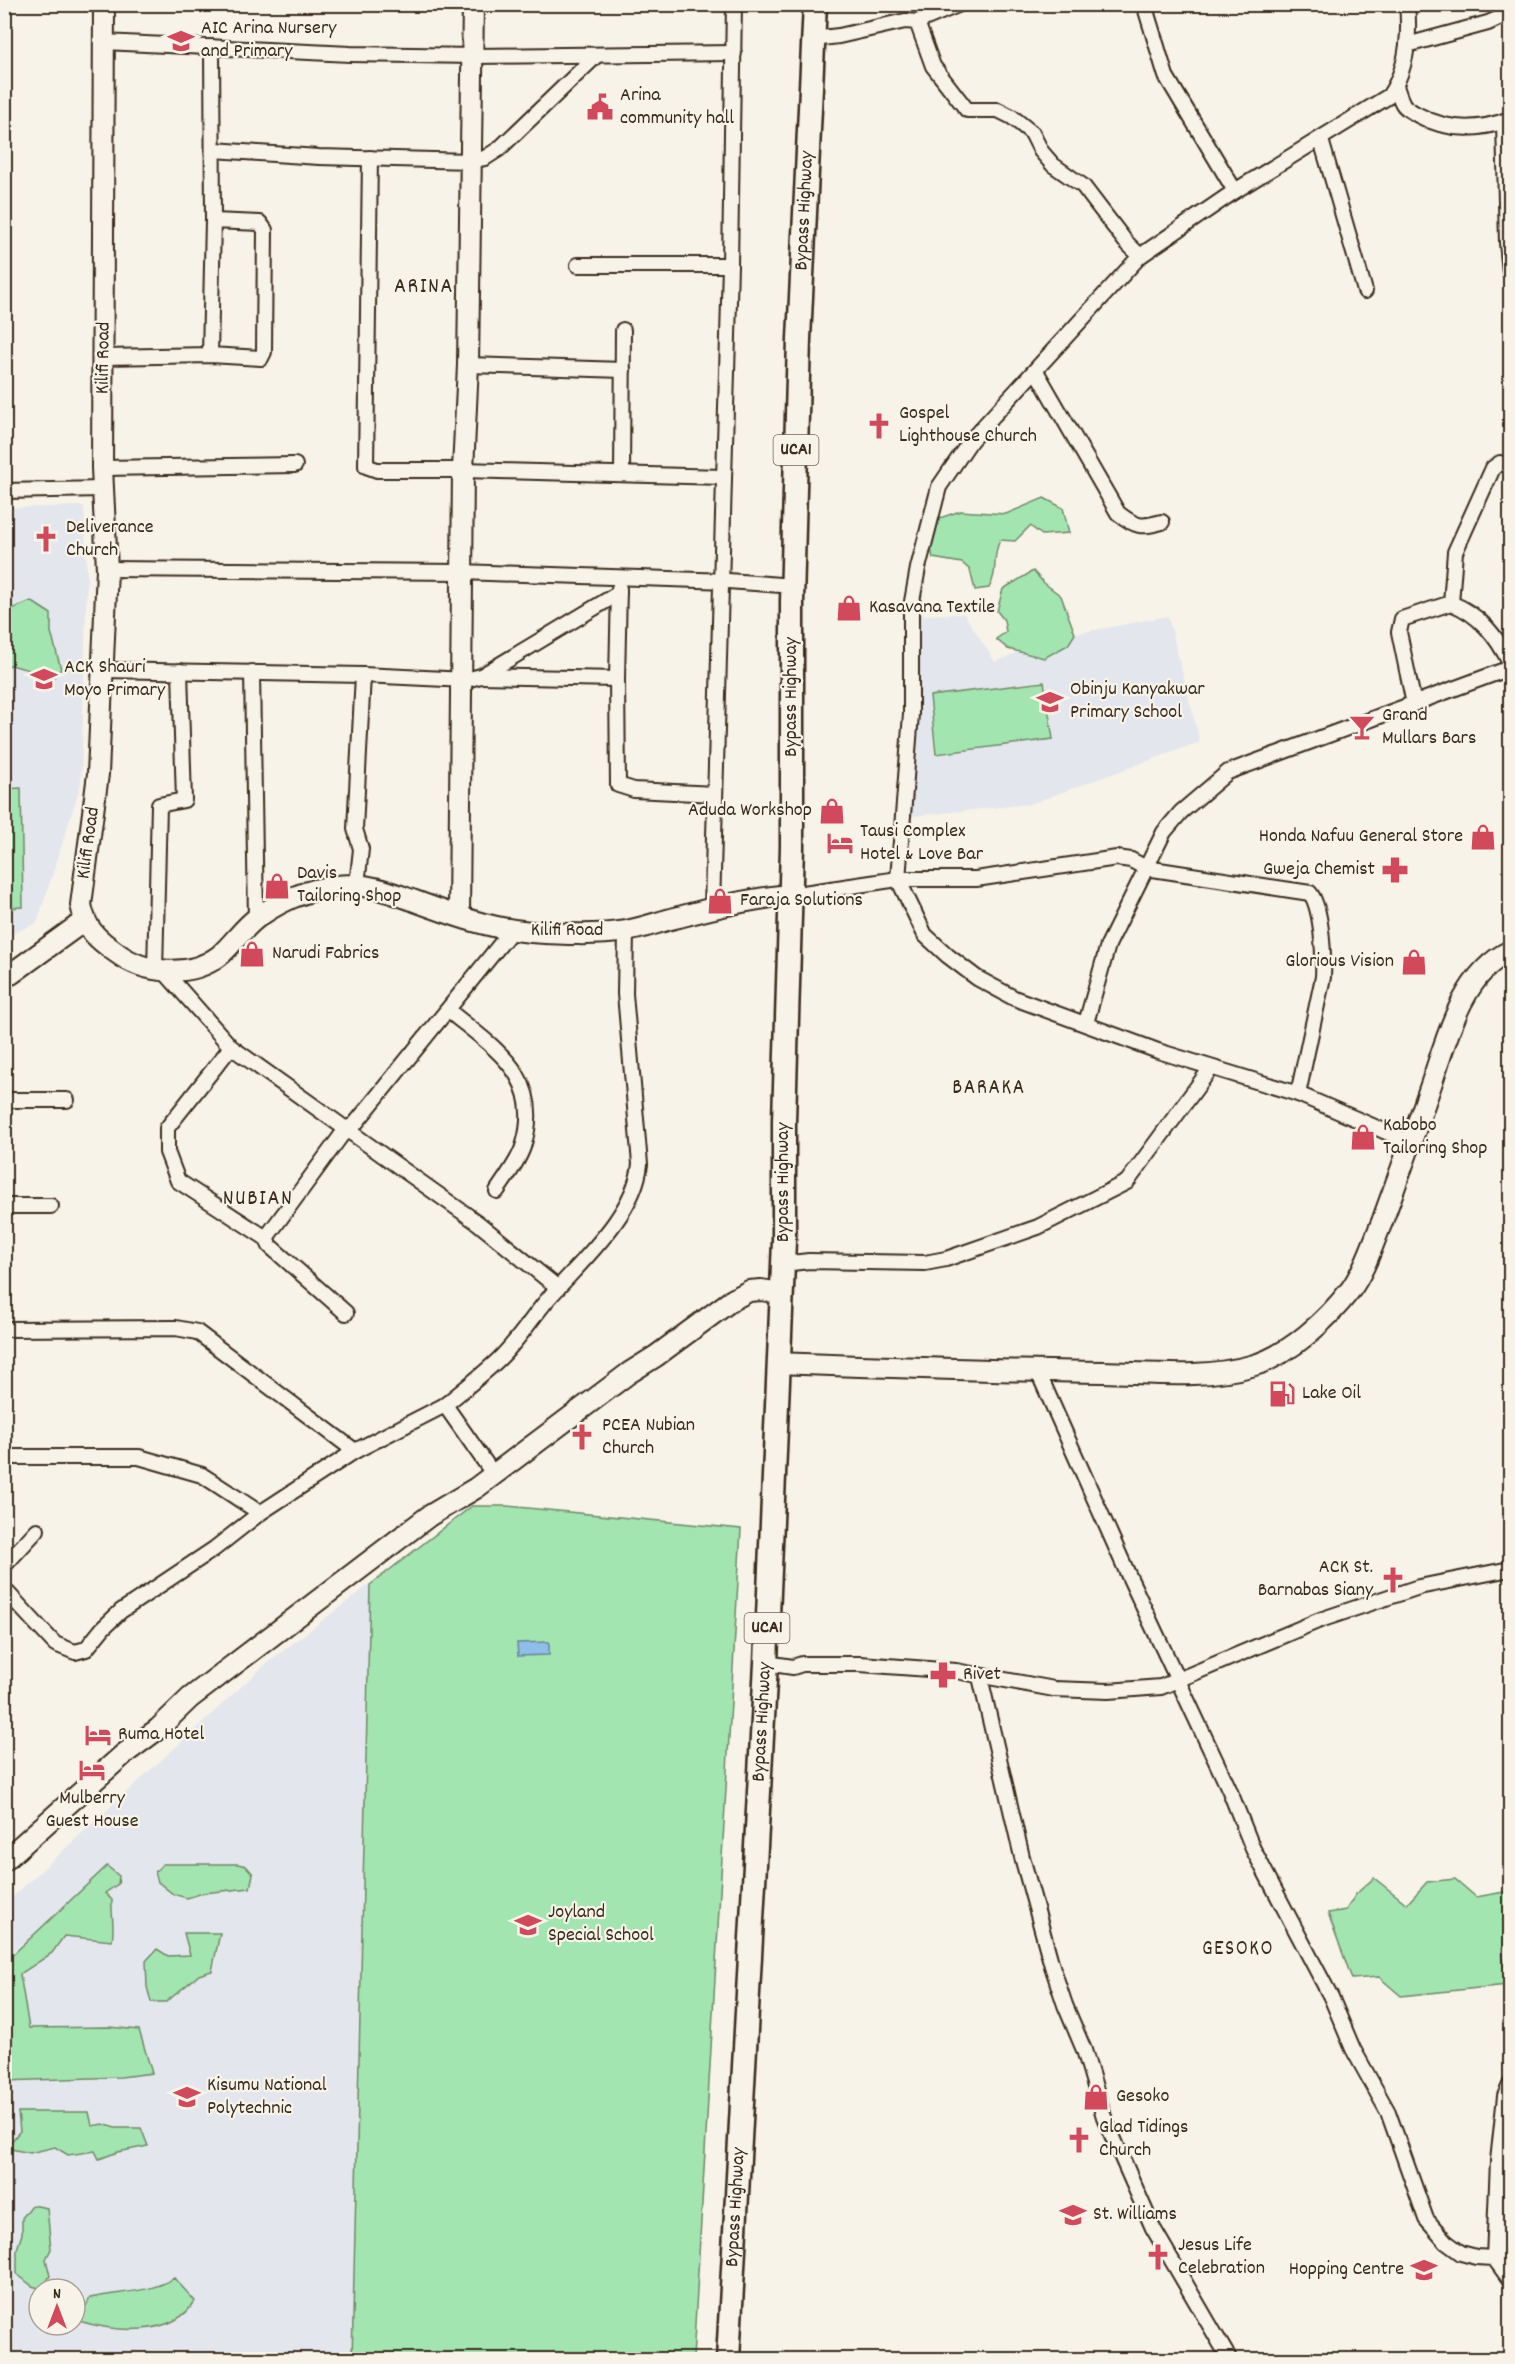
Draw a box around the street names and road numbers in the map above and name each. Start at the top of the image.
street label: Bypass Highway [788,149,822,271]
street label: Kilifi Road [89,321,119,395]
road number: UCA1 [774,435,818,465]
street label: Bypass Highway [778,636,806,757]
street label: Kilifi Road [70,805,108,881]
street label: Kilifi Road [531,917,603,945]
street label: Bypass Highway [770,1122,798,1242]
road number: UCA1 [744,1613,789,1643]
street label: Bypass Highway [746,1660,780,1783]
street label: Bypass Highway [719,2146,754,2268]

